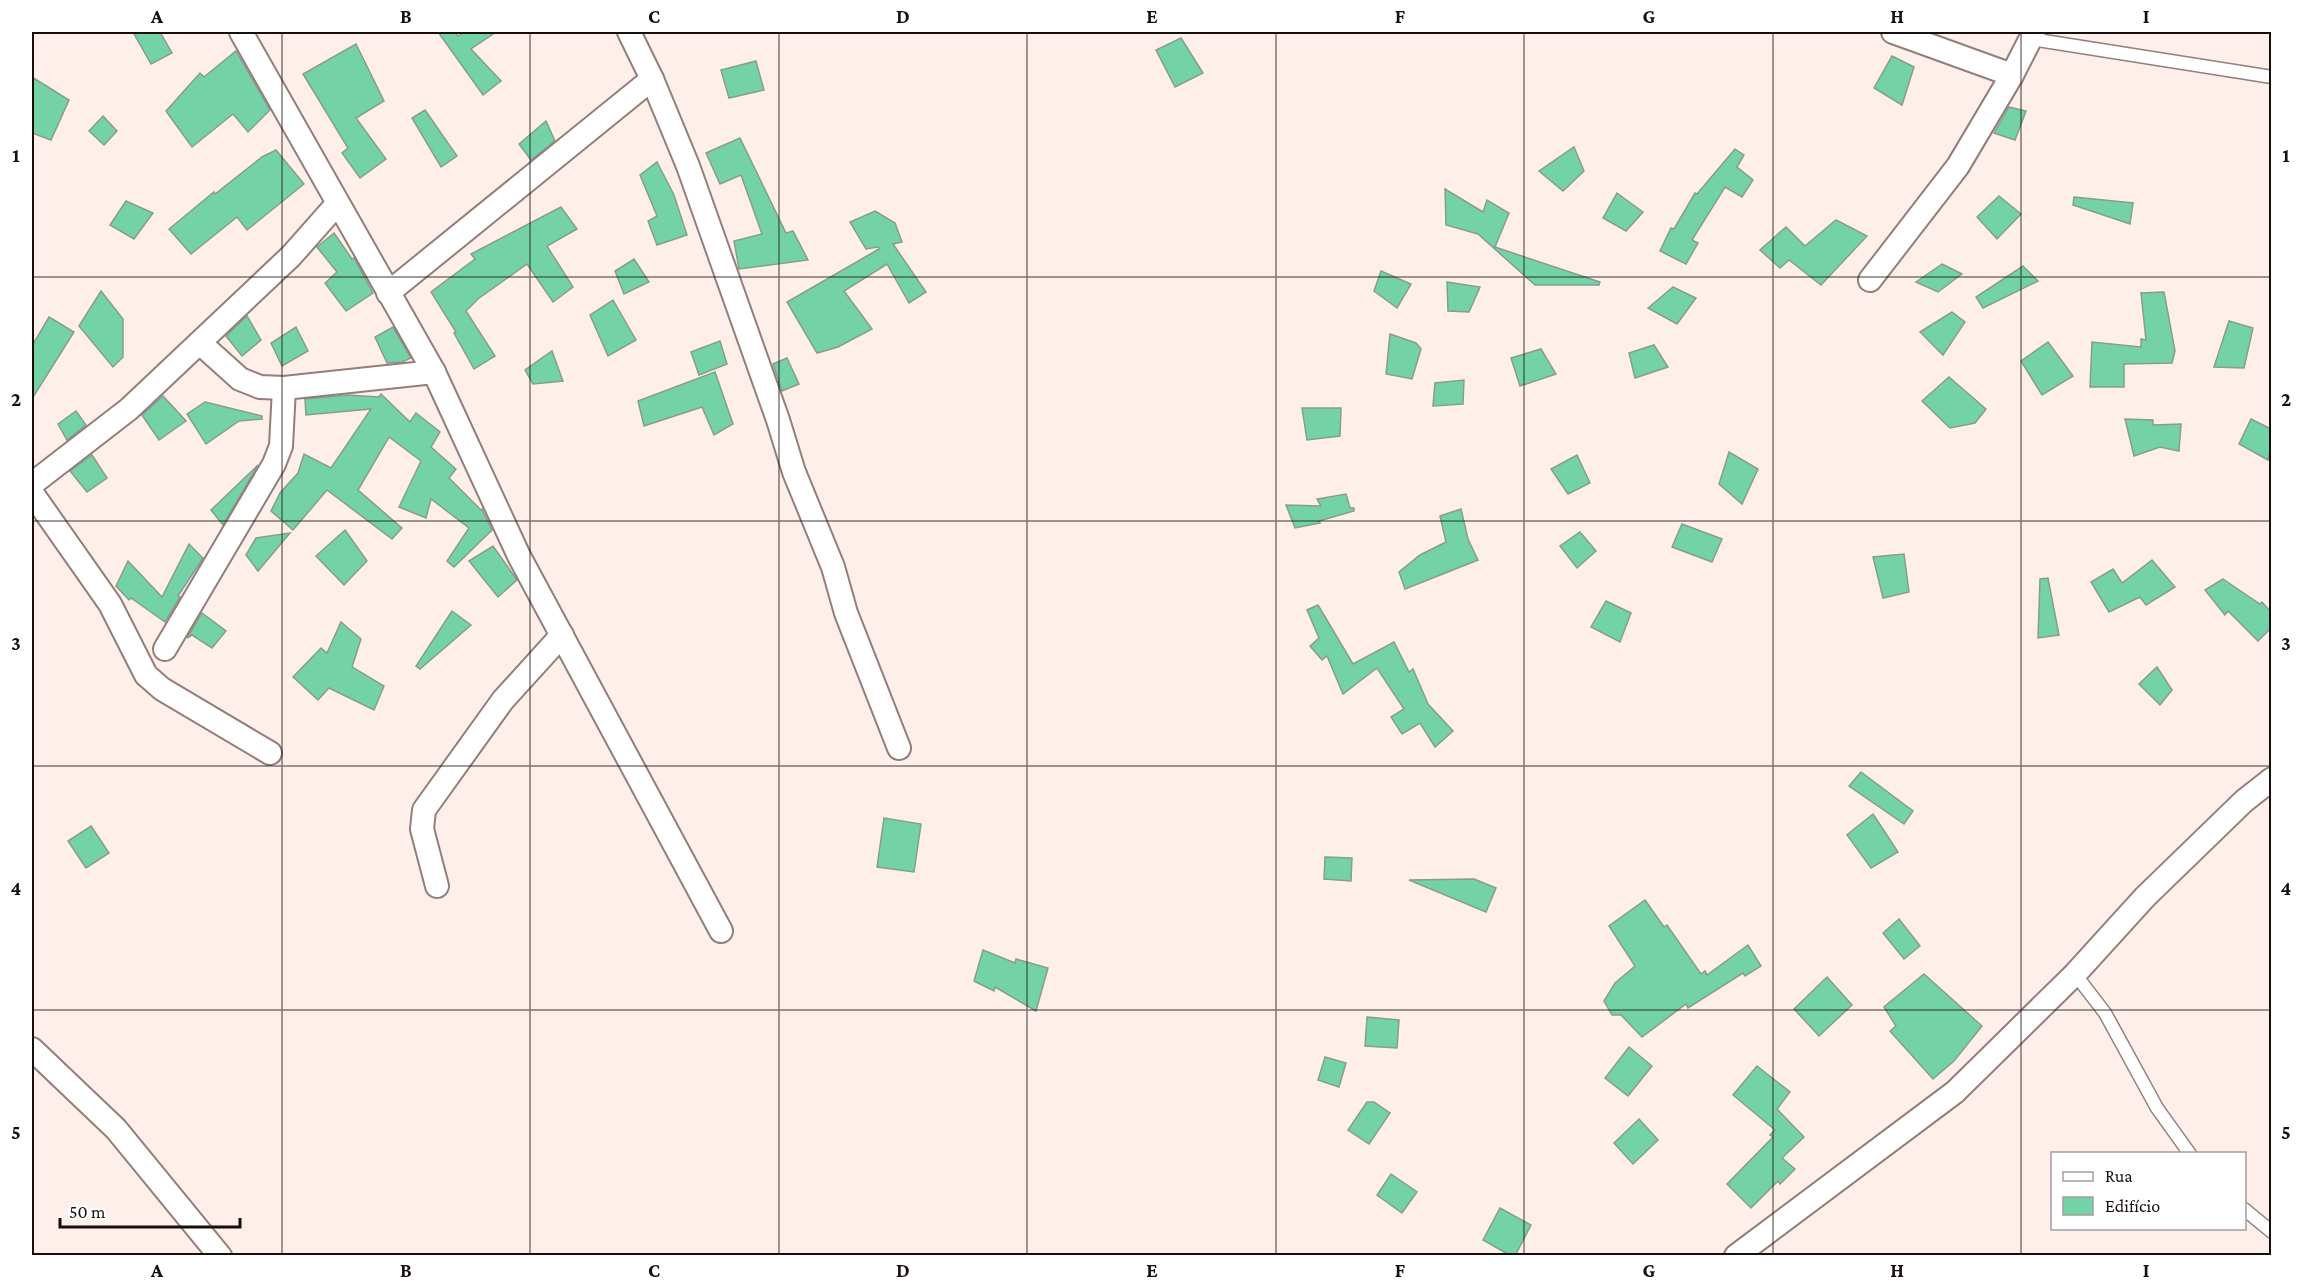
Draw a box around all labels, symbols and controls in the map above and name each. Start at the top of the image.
text: A [150,5,164,27]
text: B [400,5,412,27]
text: C [648,5,660,27]
text: D [896,5,910,27]
text: E [1146,5,1158,27]
text: F [1395,5,1406,27]
text: G [1643,5,1656,27]
text: H [1890,5,1904,27]
text: I [2143,5,2150,27]
text: 1 [12,144,20,166]
text: 1 [2282,144,2290,166]
text: 2 [11,388,21,410]
text: 2 [2281,388,2291,410]
text: 3 [11,632,21,654]
text: 3 [2281,632,2291,654]
text: 4 [11,877,22,899]
text: 4 [2281,877,2292,899]
text: 5 [11,1121,21,1143]
text: 5 [2281,1121,2291,1143]
legend [2051,1152,2246,1230]
text: Rua [2105,1166,2133,1186]
scale bar [60,1191,240,1229]
text: Edifício [2105,1196,2160,1216]
text: 50 m [69,1202,106,1222]
text: A [150,1259,164,1281]
text: B [400,1259,412,1281]
text: C [648,1259,660,1281]
text: D [896,1259,910,1281]
text: E [1146,1259,1158,1281]
text: F [1395,1259,1406,1281]
text: G [1643,1259,1656,1281]
text: H [1890,1259,1904,1281]
text: I [2143,1259,2150,1281]

